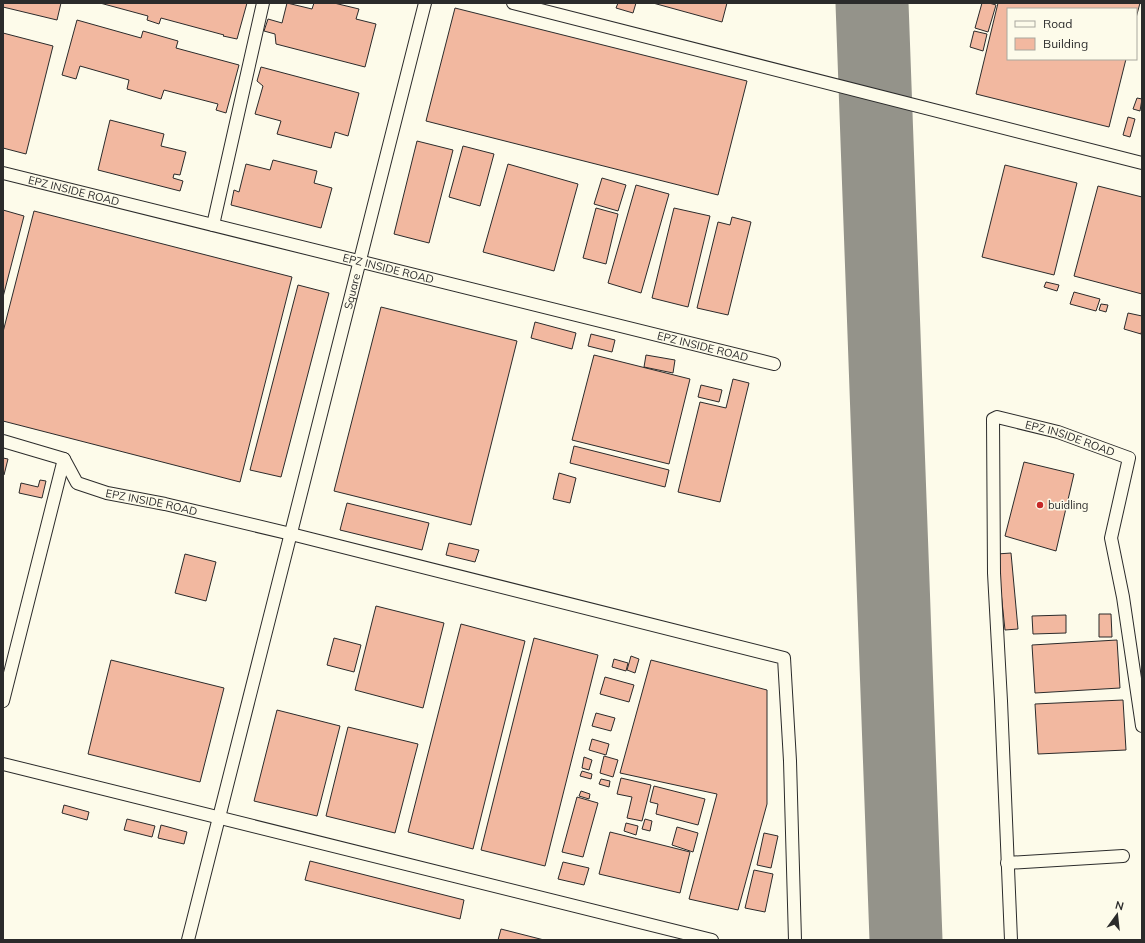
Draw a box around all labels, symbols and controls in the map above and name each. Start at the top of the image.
legend [1007,8,1137,60]
text: Road [1043,16,1072,31]
text: Building [1043,36,1088,51]
street label: EPZ INSIDE ROAD [27,173,121,209]
street label: EPZ INSIDE ROAD [341,250,435,286]
street label: Square [341,272,363,311]
street label: EPZ INSIDE ROAD [656,328,750,364]
street label: EPZ INSIDE ROAD [1024,417,1117,459]
street label: EPZ INSIDE ROAD [104,486,199,518]
place label: buidling [1048,498,1088,512]
marker: buidling [1035,500,1045,510]
north arrow [1097,895,1137,935]
text: N [1114,898,1125,913]

